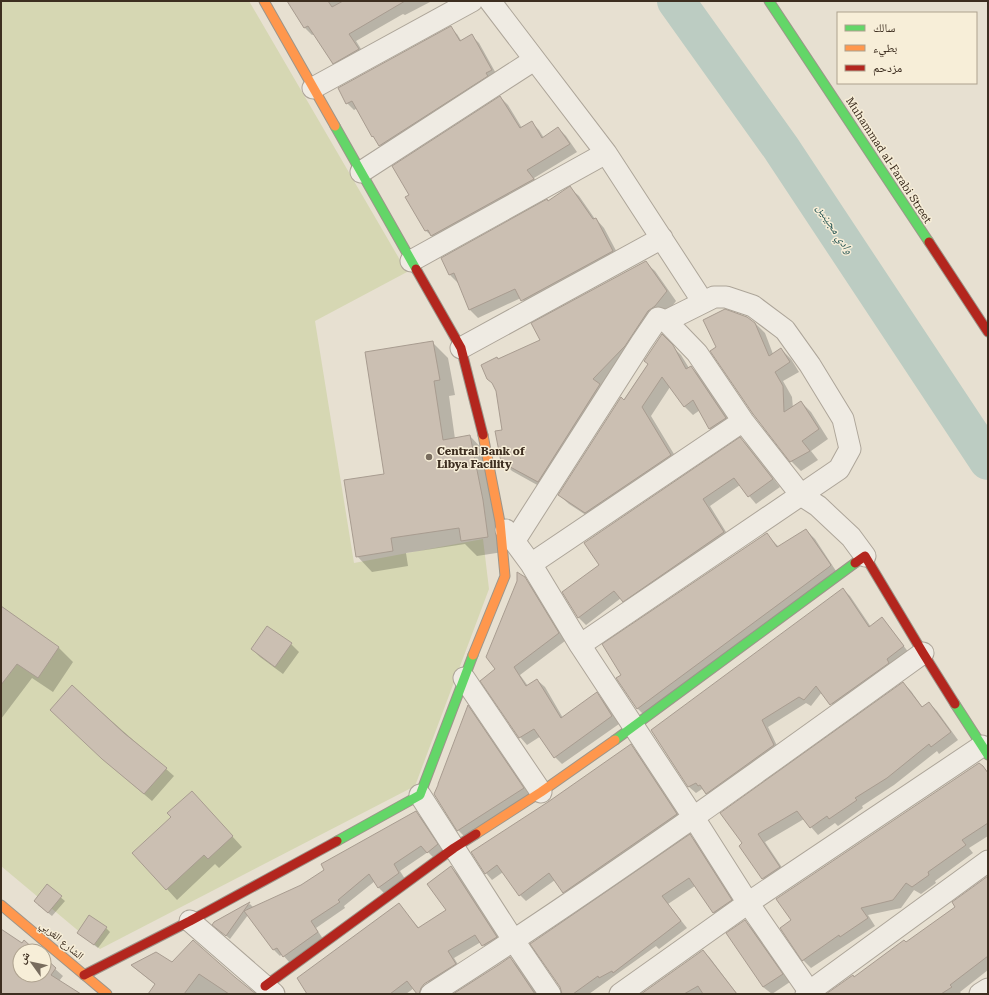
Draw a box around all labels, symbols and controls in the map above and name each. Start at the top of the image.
legend [837,12,977,84]
text: سالك [873,21,895,35]
text: بطيء [873,41,897,58]
text: مزدحم [873,61,902,76]
street label: Muhammad al-Farabi Street [843,95,934,226]
water label: وادي مجينين [811,201,856,258]
place label: Central Bank of Libya Facility [437,445,525,471]
marker: Central Bank of Libya Facility [424,452,434,462]
street label: الشارع الغربي [36,918,86,964]
north arrow [12,943,52,983]
text: ش [15,949,34,967]

